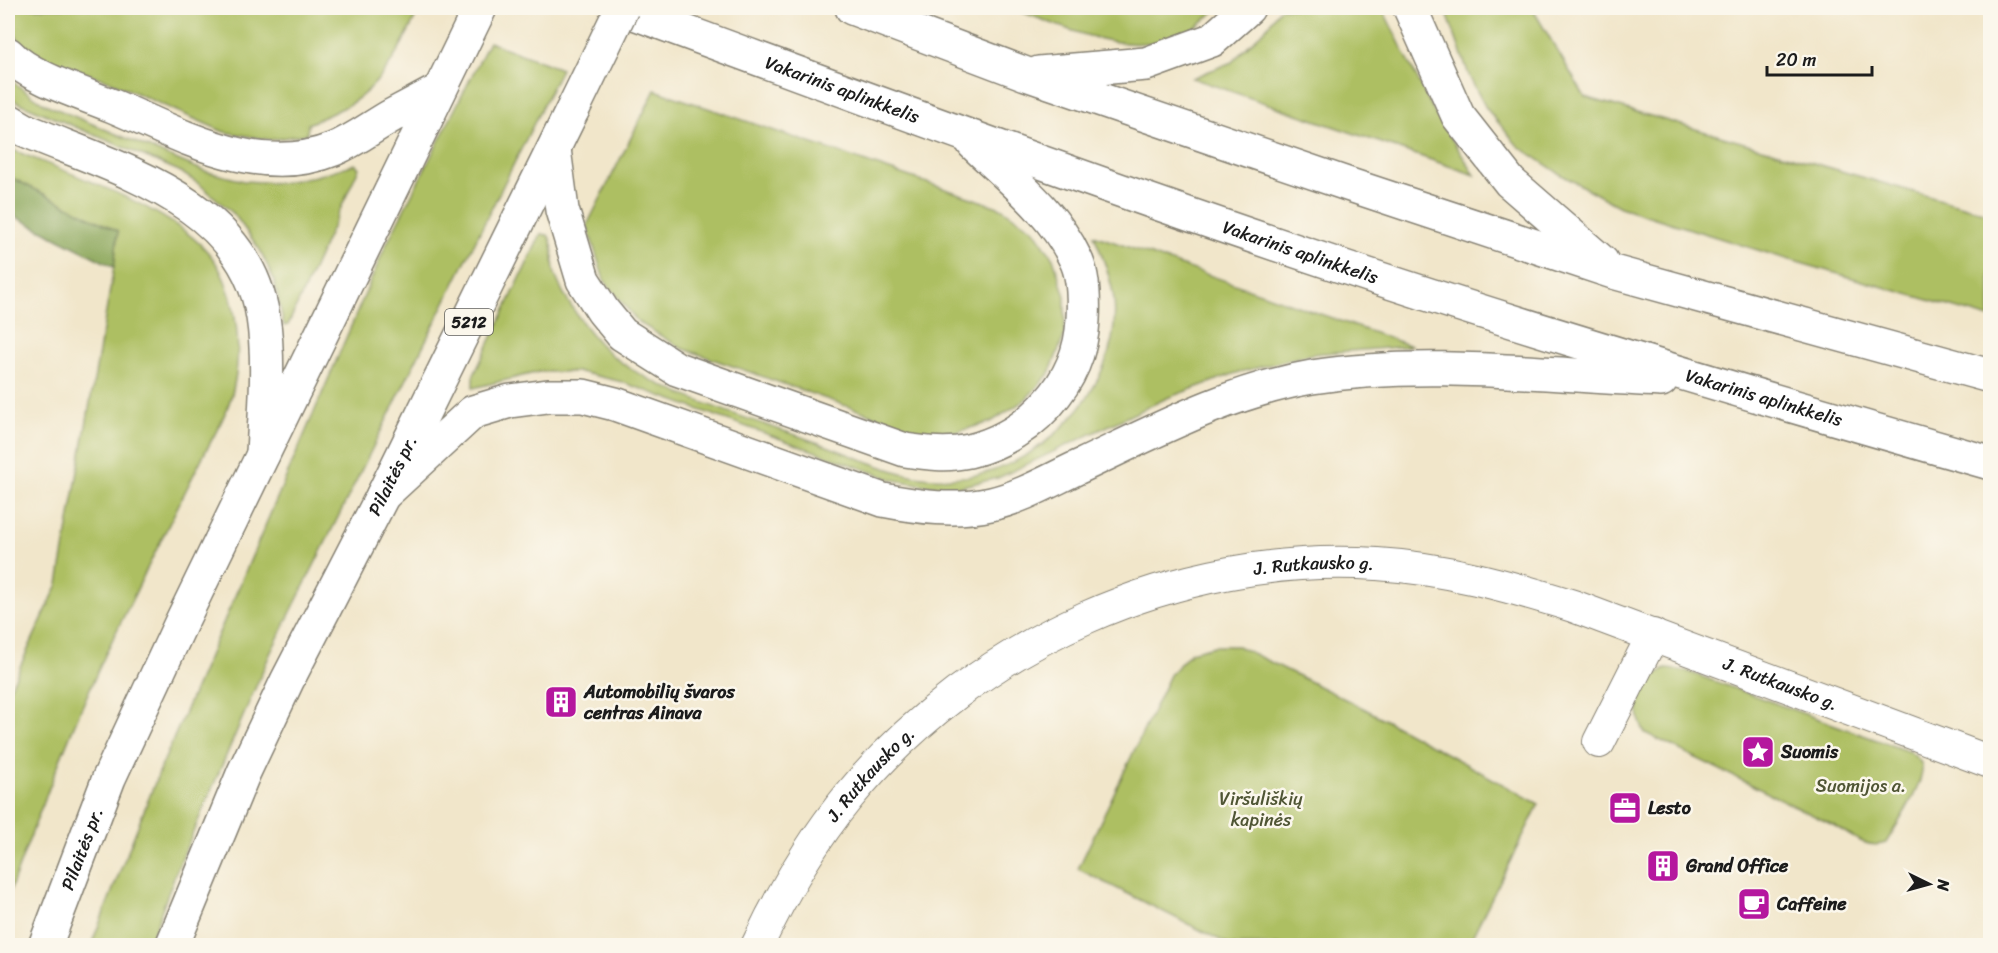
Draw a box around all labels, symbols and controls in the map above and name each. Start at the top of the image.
scale bar [1767,39,1872,77]
text: 20 m [1776,44,1816,76]
street label: Vakarinis aplinkkelis [761,47,925,133]
street label: Vakarinis aplinkkelis [1218,211,1383,293]
road number: 5212 [445,309,493,335]
street label: Vakarinis aplinkkelis [1682,359,1847,436]
street label: Pilaitės pr. [359,430,426,522]
street label: J. Rutkausko g. [1250,547,1375,585]
street label: J. Rutkausko g. [1718,647,1843,720]
place label: Automobilių švaros centras Ainava [583,676,735,729]
building icon: Automobilių švaros centras Ainava [543,684,579,720]
street label: J. Rutkausko g. [817,719,923,830]
place icon: Suomis [1740,734,1776,770]
place label: Suomis [1780,736,1839,768]
park label: Suomijos a. [1816,770,1906,802]
park label: Viršuliškių kapinės [1219,783,1303,836]
office icon: Lesto [1607,790,1643,826]
place label: Lesto [1648,792,1692,824]
street label: Pilaitės pr. [52,803,112,895]
building icon: Grand Office [1645,848,1681,884]
place label: Grand Office [1685,850,1789,882]
north arrow [1899,854,1959,914]
text: N [1928,877,1958,893]
cafe icon: Caffeine [1736,886,1772,922]
place label: Caffeine [1776,888,1847,920]

